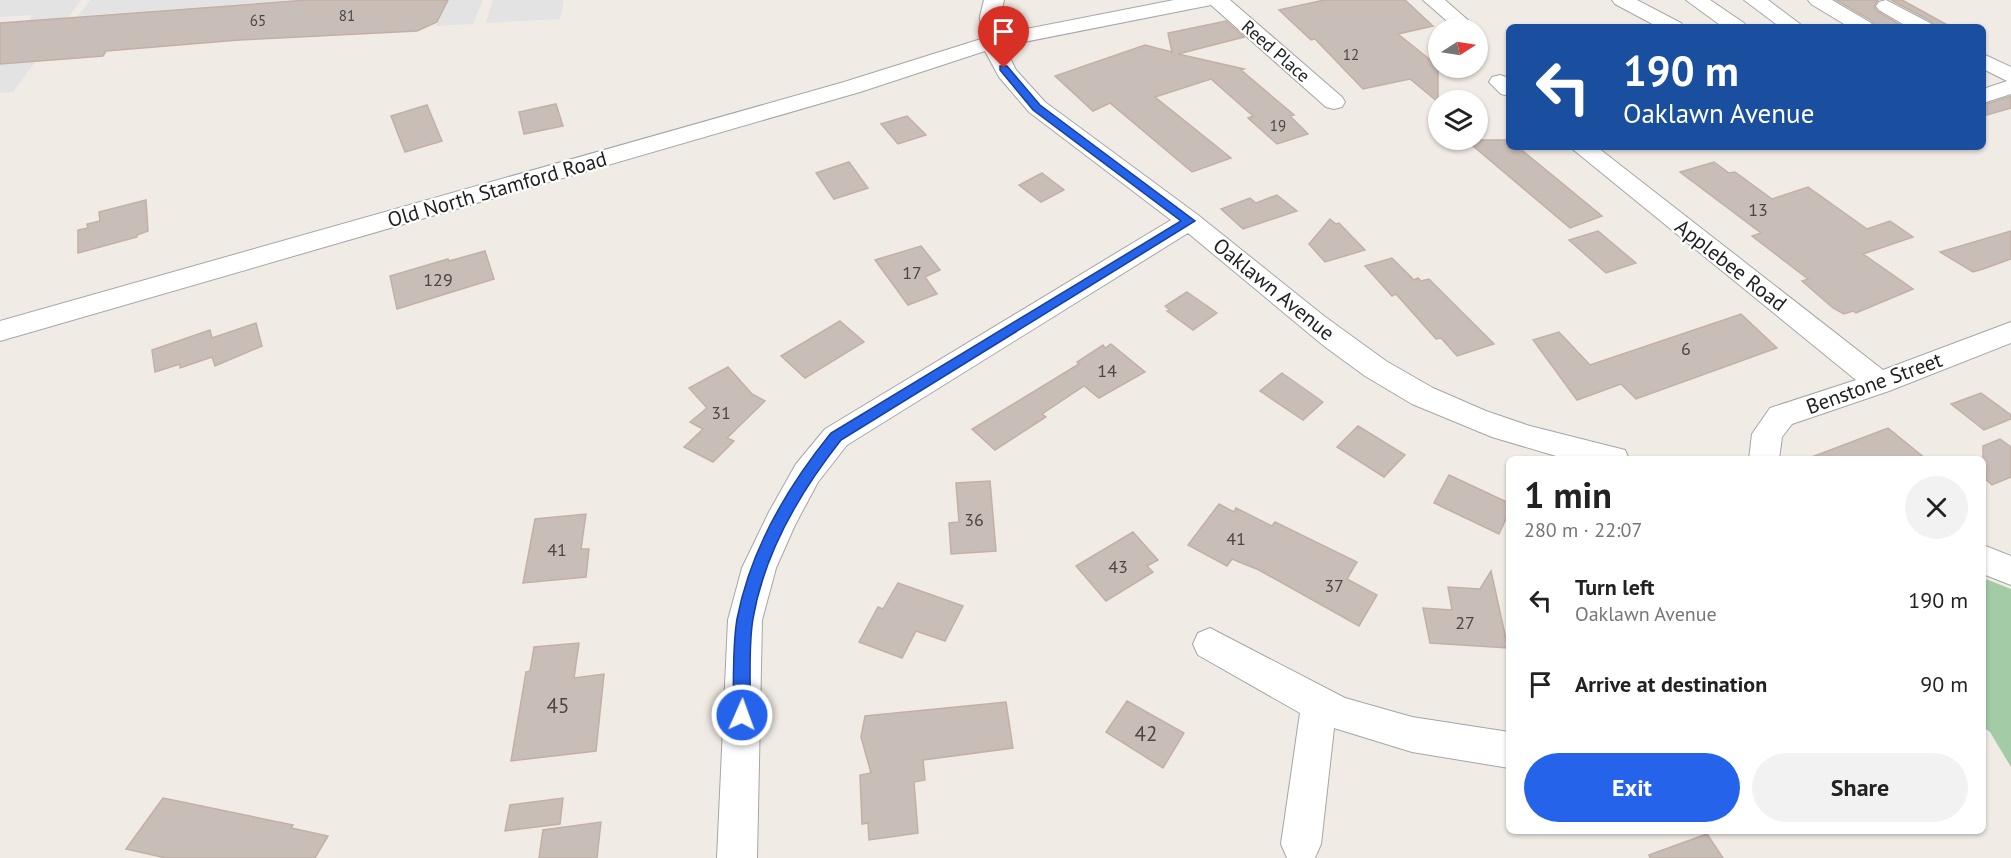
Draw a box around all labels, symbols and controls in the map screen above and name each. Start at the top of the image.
house number: 81 [339,6,355,25]
pin [978,6,1029,68]
house number: 65 [250,11,266,30]
icon: arrive [987,15,1020,48]
street label: Reed Place [1237,15,1315,87]
north arrow [1428,18,1488,78]
map controls [1428,18,1488,150]
text: 190 m [1623,43,1739,98]
house number: 12 [1343,45,1359,64]
icon: left [1524,48,1602,126]
button: layers [1428,90,1488,150]
text: Oaklawn Avenue [1623,96,1814,130]
house number: 19 [1270,116,1286,135]
street label: Old North Stamford Road [384,145,610,233]
house number: 13 [1748,198,1768,221]
street label: Applebee Road [1670,213,1792,317]
street label: Oaklawn Avenue [1208,232,1340,346]
house number: 17 [902,261,922,284]
house number: 129 [423,268,453,291]
house number: 6 [1681,337,1691,360]
street label: Benstone Street [1802,346,1946,420]
house number: 14 [1097,359,1117,382]
house number: 31 [711,401,731,424]
text: 1 min [1524,471,1612,518]
button: close [1905,476,1968,539]
house number: 36 [964,508,984,531]
text: 280 m · 22:07 [1524,517,1642,543]
house number: 41 [1226,527,1246,550]
house number: 41 [547,538,567,561]
house number: 43 [1108,555,1128,578]
text: Turn left [1575,573,1655,601]
house number: 37 [1324,574,1344,597]
icon: left [1524,584,1557,617]
text: 190 m [1908,586,1968,614]
text: Oaklawn Avenue [1575,601,1717,627]
house number: 27 [1455,611,1475,634]
icon: arrive [1524,668,1557,701]
text: Arrive at destination [1575,670,1767,698]
text: 90 m [1920,670,1968,698]
position arrow [710,683,774,747]
house number: 45 [547,692,569,719]
house number: 42 [1135,720,1157,747]
button: Exit [1524,753,1740,822]
button: Share [1752,753,1968,822]

